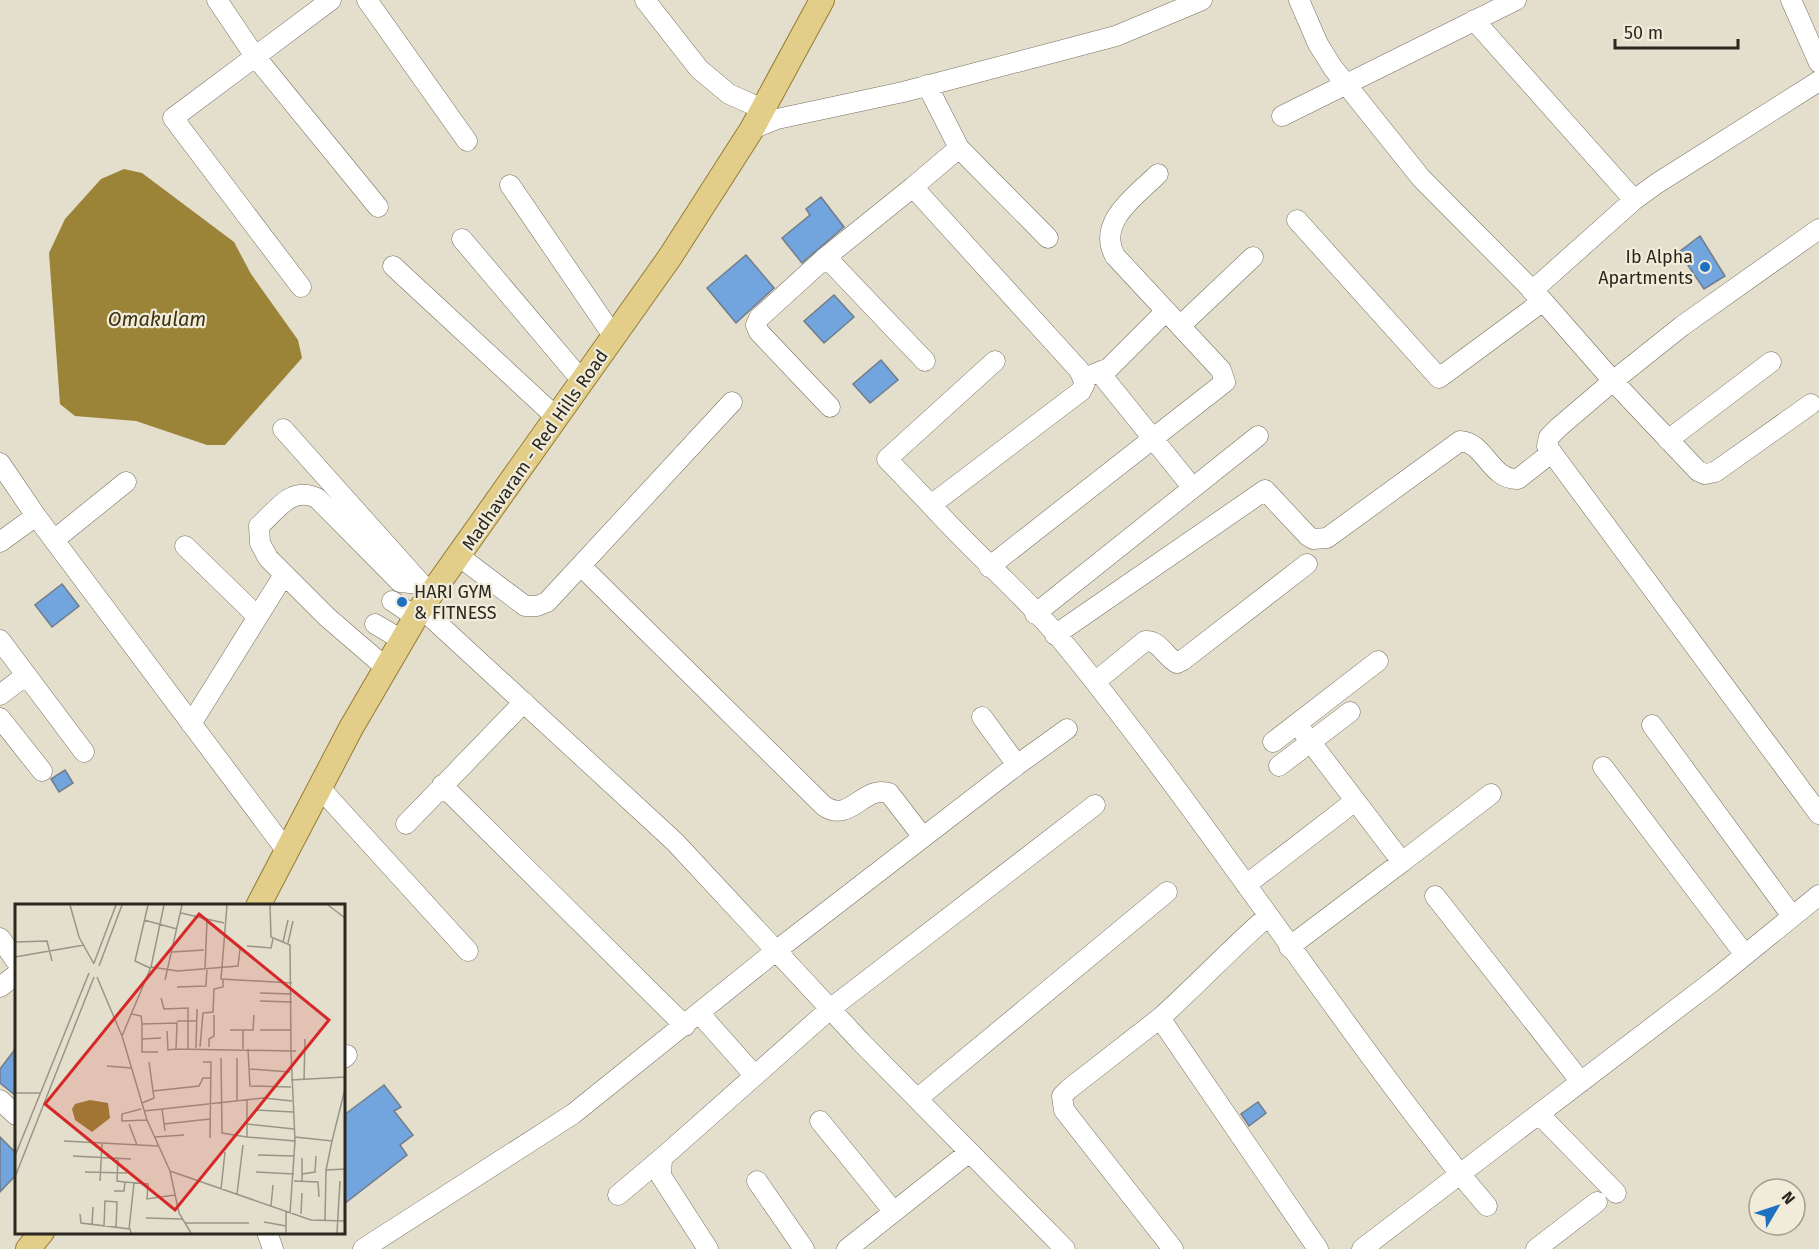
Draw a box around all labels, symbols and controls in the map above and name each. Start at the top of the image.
scale bar [1615,12,1738,50]
text: 50 m [1624,22,1663,44]
place label: Ib Alpha Apartments [1598,246,1693,289]
marker: Ib Alpha Apartments [1698,260,1712,274]
water label: Omakulam [108,307,206,331]
street label: Madhavaram - Red Hills Road [457,345,613,555]
place label: HARI GYM & FITNESS [414,581,497,624]
marker: HARI GYM & FITNESS [395,595,409,609]
inset map [15,904,345,1234]
north arrow [1747,1177,1807,1237]
text: N [1778,1188,1799,1208]

